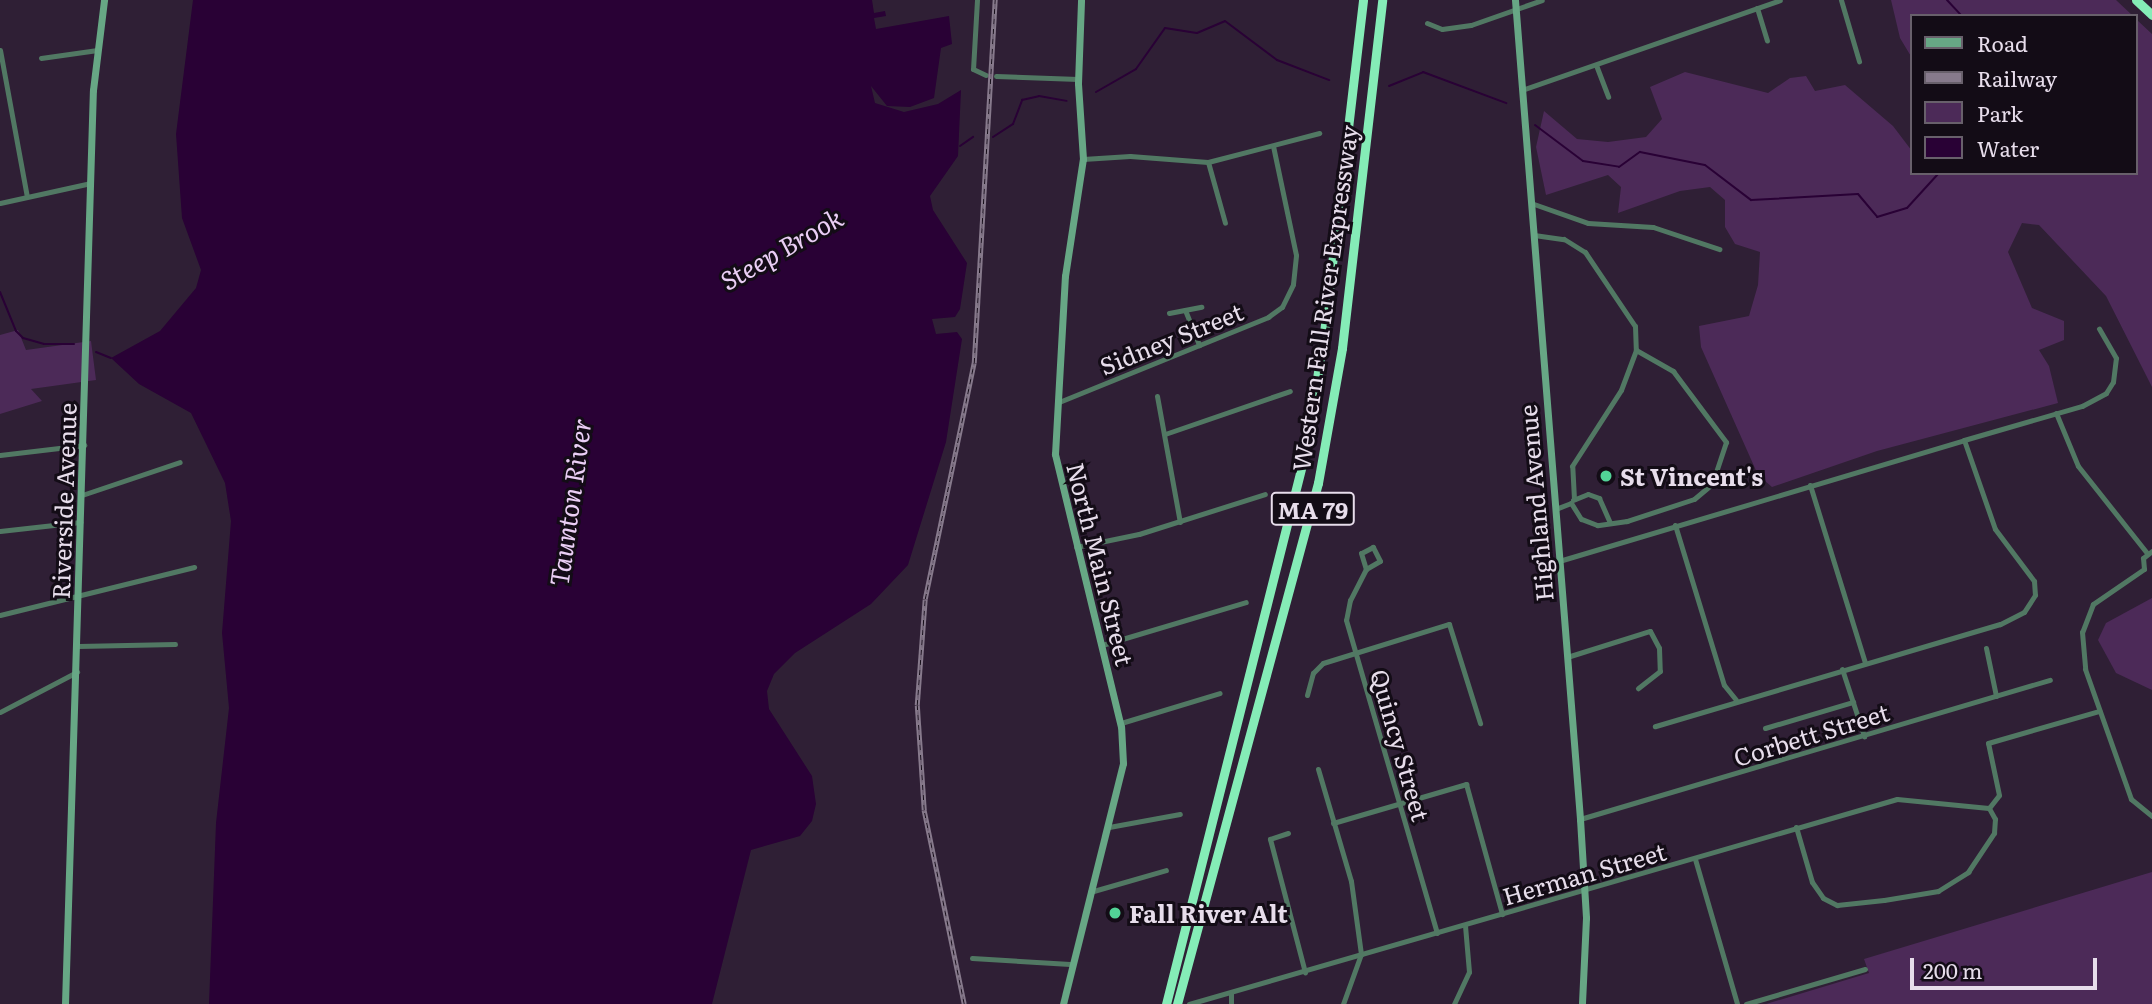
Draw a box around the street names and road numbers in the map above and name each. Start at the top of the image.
street label: Western Fall River Expressway [1285,123,1363,473]
street label: Sidney Street [1095,296,1247,380]
street label: Riverside Avenue [45,402,81,600]
street label: Highland Avenue [1512,403,1558,603]
street label: North Main Street [1062,459,1140,669]
road number: MA 79 [1269,489,1357,528]
street label: Quincy Street [1366,666,1436,824]
street label: Corbett Street [1730,697,1892,771]
street label: Herman Street [1499,836,1669,910]

